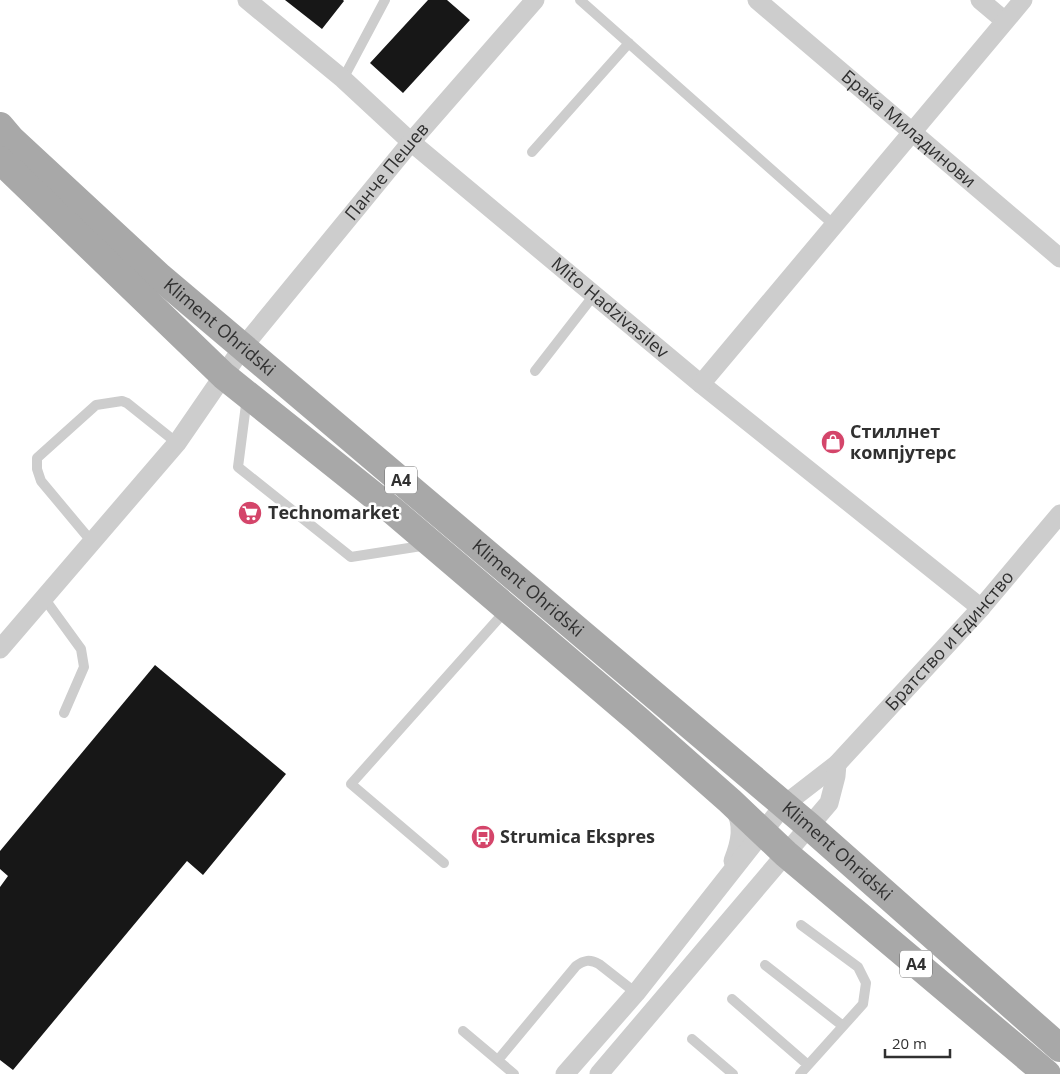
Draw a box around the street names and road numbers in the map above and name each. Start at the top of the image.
street label: Браќа Миладинови [837,64,982,192]
street label: Панче Пешев [339,117,434,225]
street label: Mito Hadzivasilev [547,251,674,363]
street label: Kliment Ohridski [159,272,281,381]
road number: A4 [385,466,417,494]
street label: Kliment Ohridski [467,533,590,642]
street label: Братство и Единство [879,565,1019,715]
street label: Kliment Ohridski [777,795,898,906]
road number: A4 [900,951,932,978]

